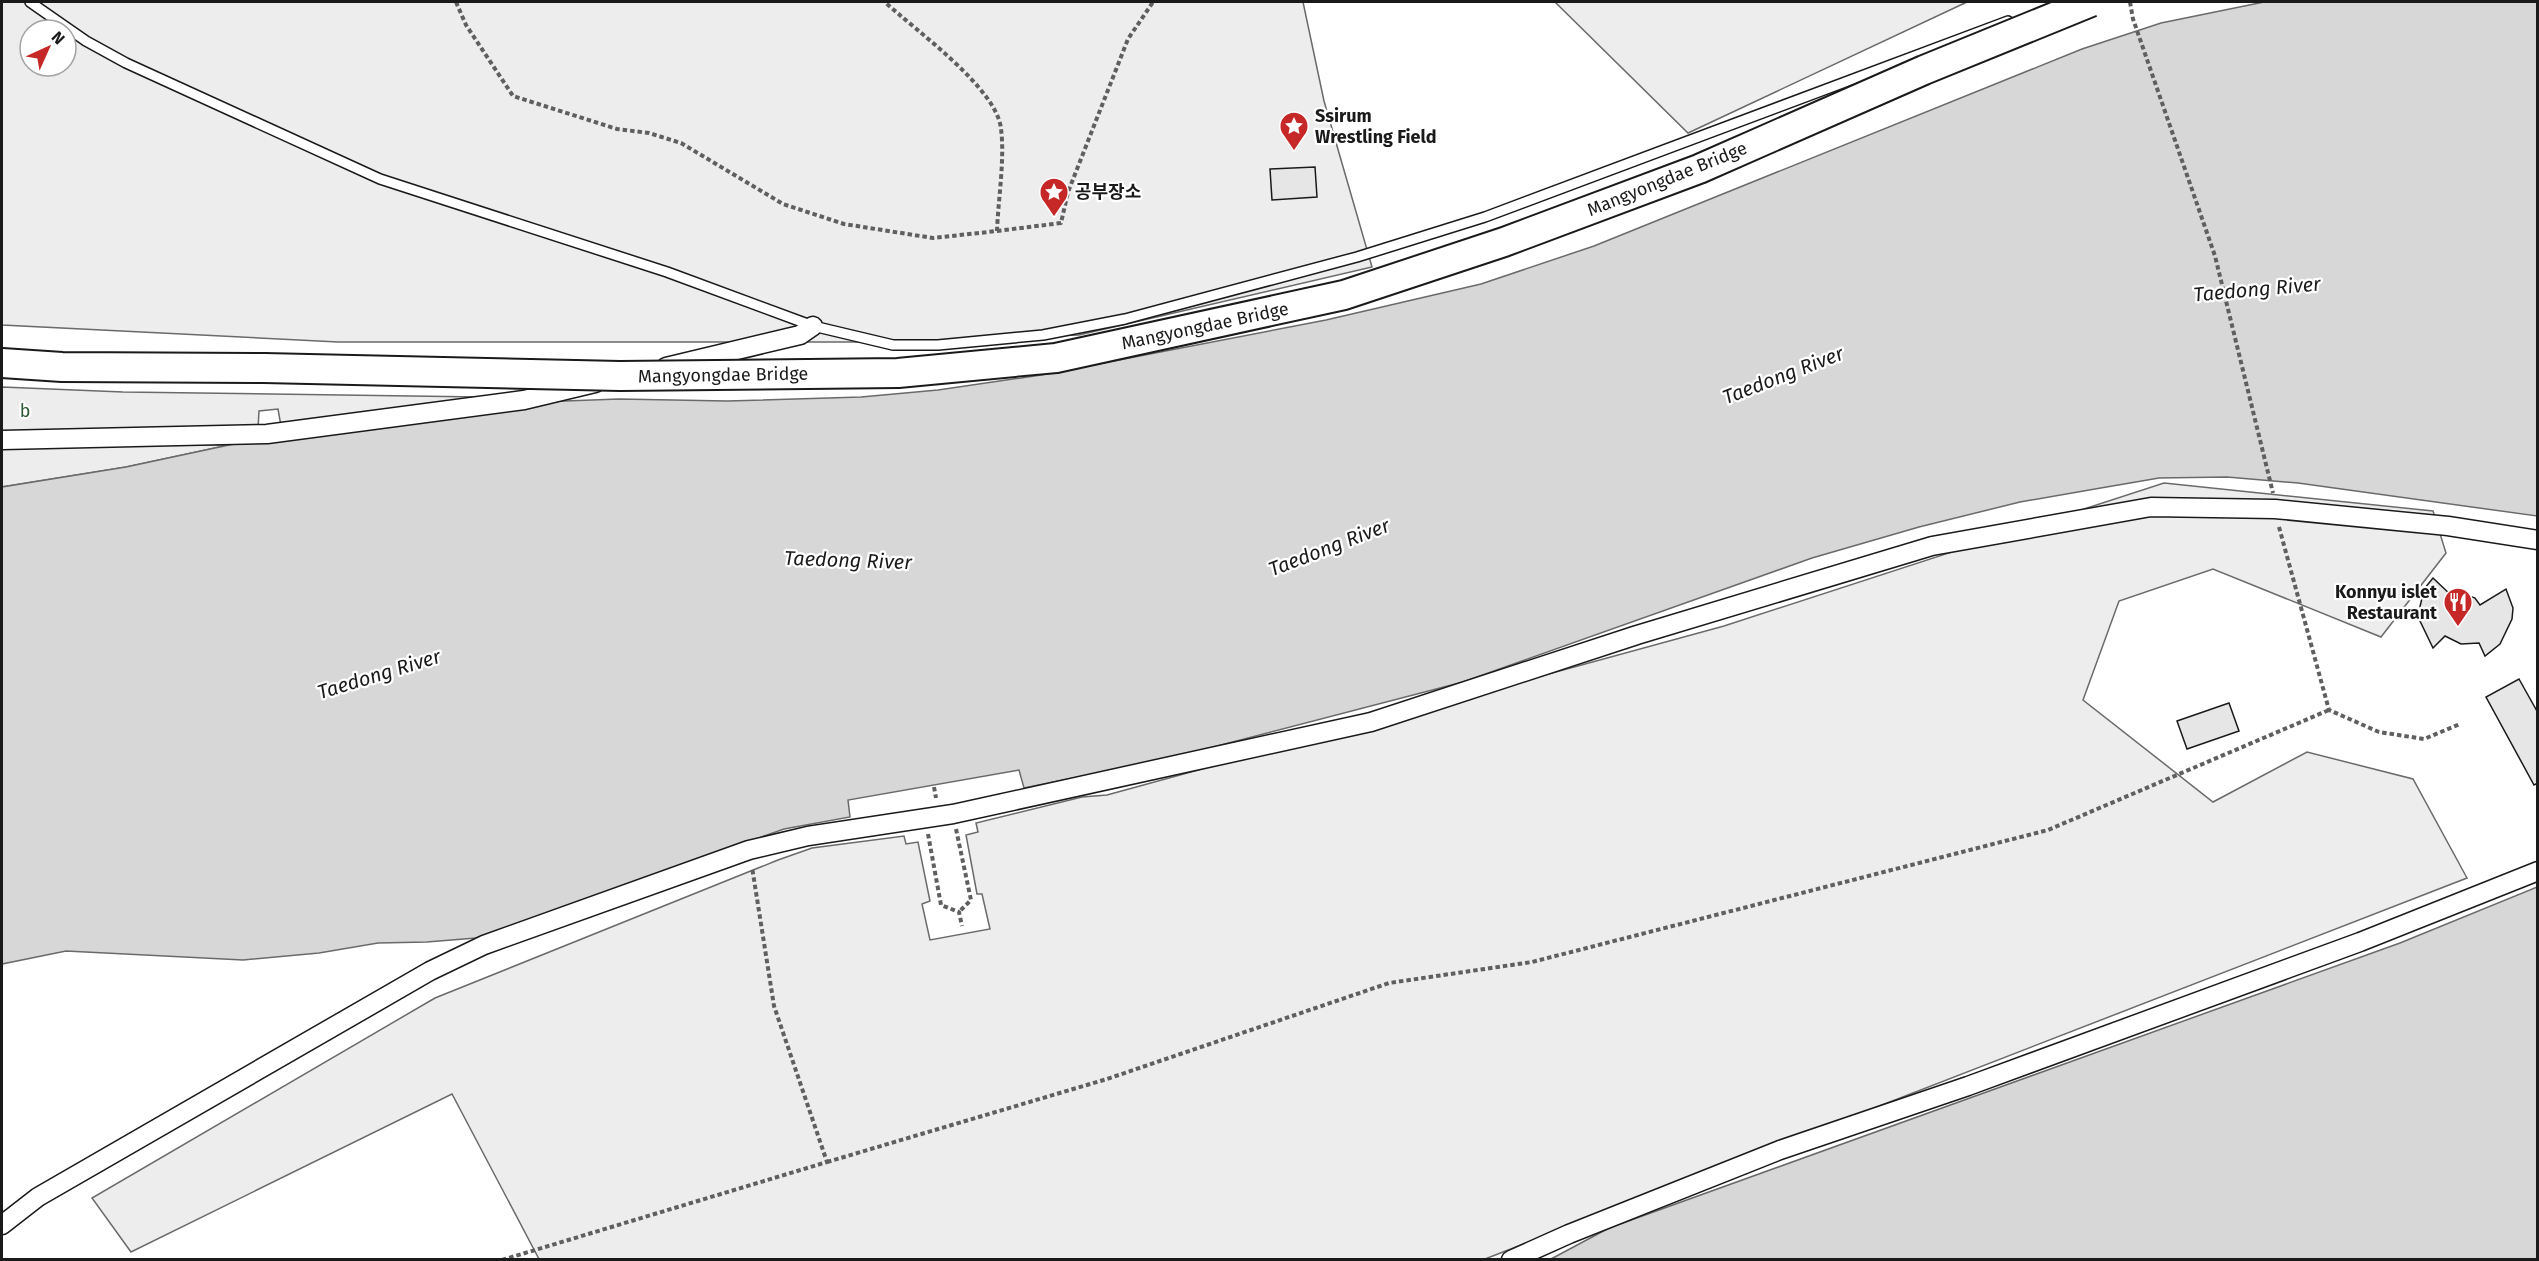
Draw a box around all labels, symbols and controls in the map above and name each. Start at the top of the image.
north arrow [18,18,78,78]
text: N [48,27,69,48]
place label: Ssirum Wrestling Field [1315,105,1437,148]
place icon: Ssirum Wrestling Field [1278,110,1310,152]
street label: Mangyongdae Bridge [1584,137,1750,221]
place icon: 공부장소 [1038,176,1070,218]
place label: 공부장소 [1075,181,1141,203]
water label: Taedong River [2192,271,2323,307]
street label: Mangyongdae Bridge [1119,298,1291,354]
water label: Taedong River [1719,340,1848,409]
street label: Mangyongdae Bridge [638,363,808,387]
park label: b [20,400,30,422]
water label: Taedong River [1265,512,1394,581]
water label: Taedong River [784,546,914,574]
place label: Konnyu islet Restaurant [2335,581,2438,624]
restaurant icon: Konnyu islet Restaurant [2442,586,2474,628]
water label: Taedong River [314,643,445,704]

